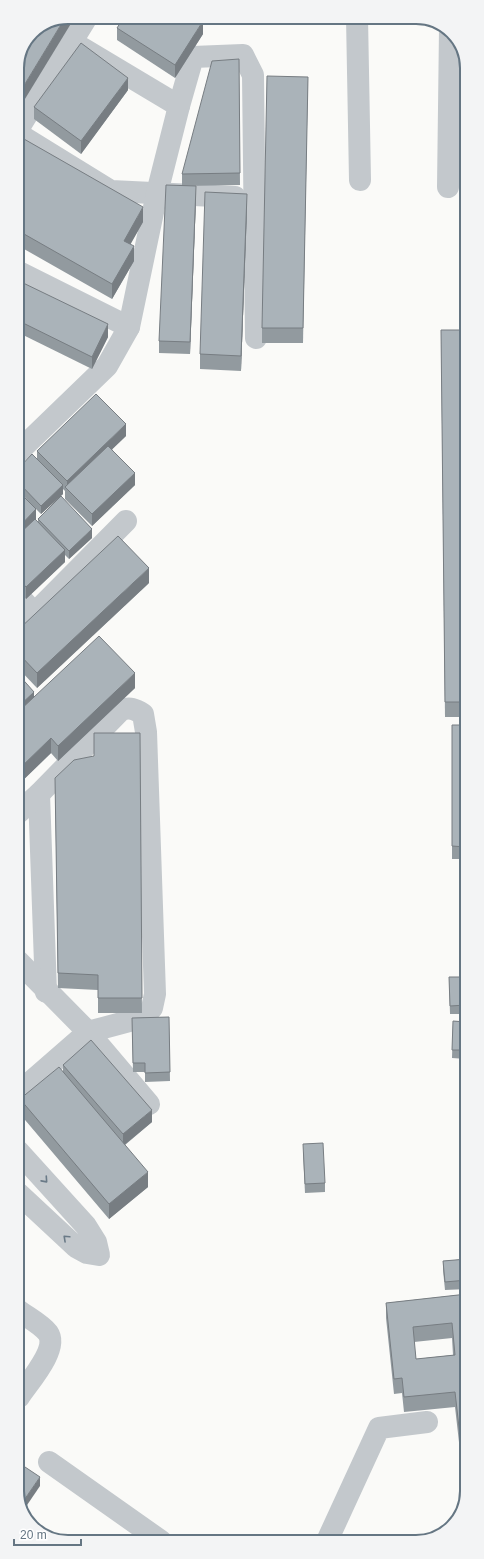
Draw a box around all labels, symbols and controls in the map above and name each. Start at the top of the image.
one-way arrow [40,1175,47,1183]
one-way arrow [63,1235,71,1242]
scale bar [14,1521,81,1547]
text: 20 m [20,1528,47,1542]

